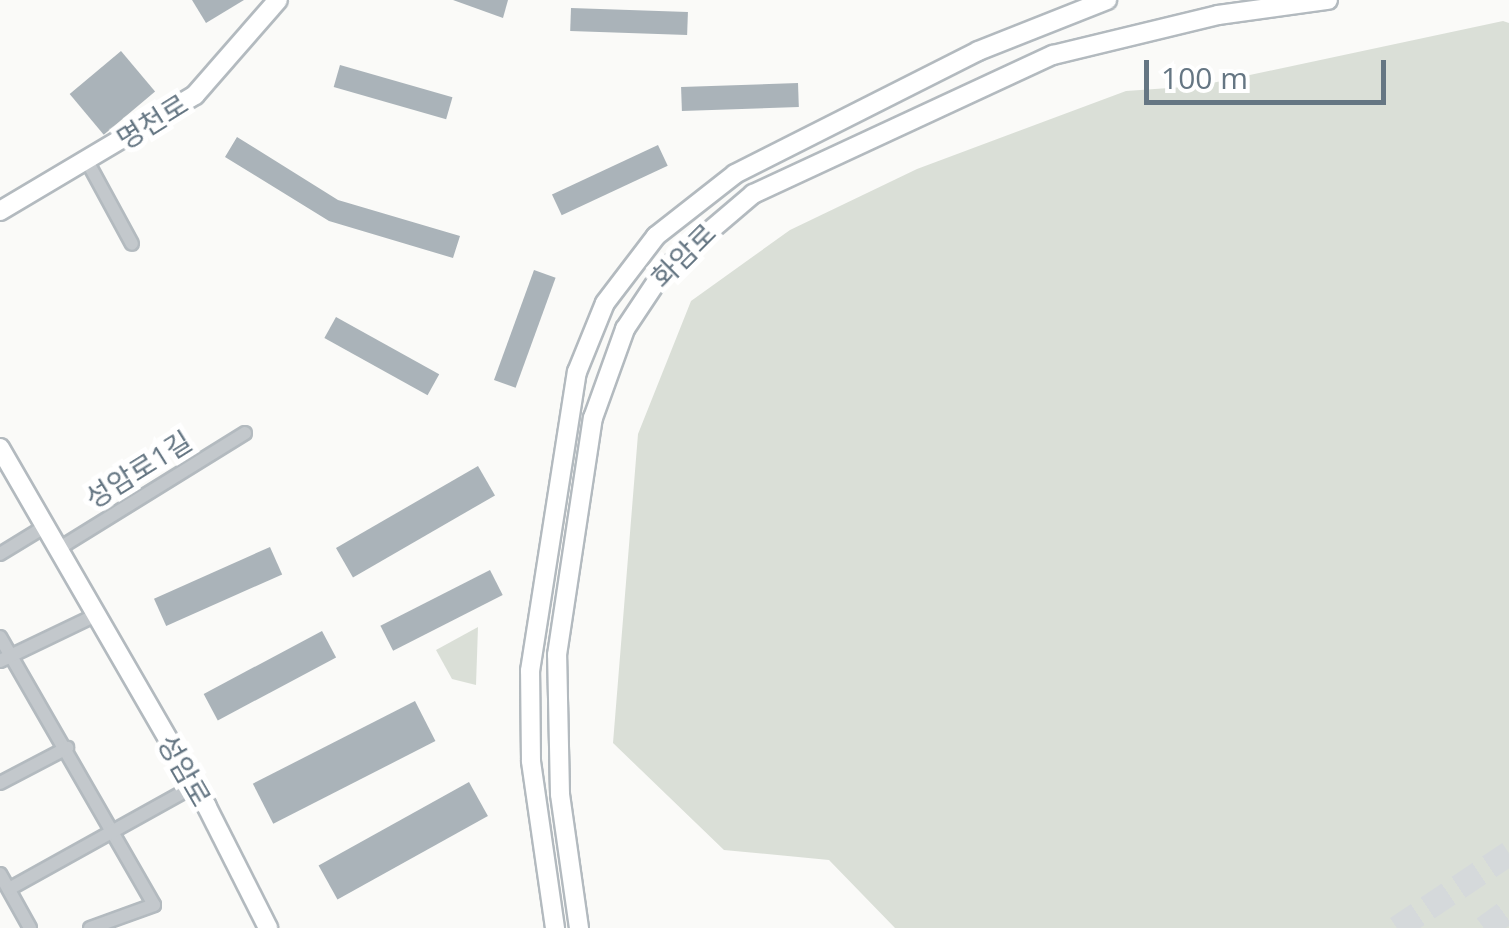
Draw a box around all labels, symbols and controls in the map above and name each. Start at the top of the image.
scale bar [1149,40,1392,102]
text: 100 m [1161,57,1248,98]
street label: 명천로 [110,86,194,156]
street label: 화암로 [644,216,722,294]
street label: 성암로1길 [79,423,197,515]
street label: 성암로 [151,728,219,812]

